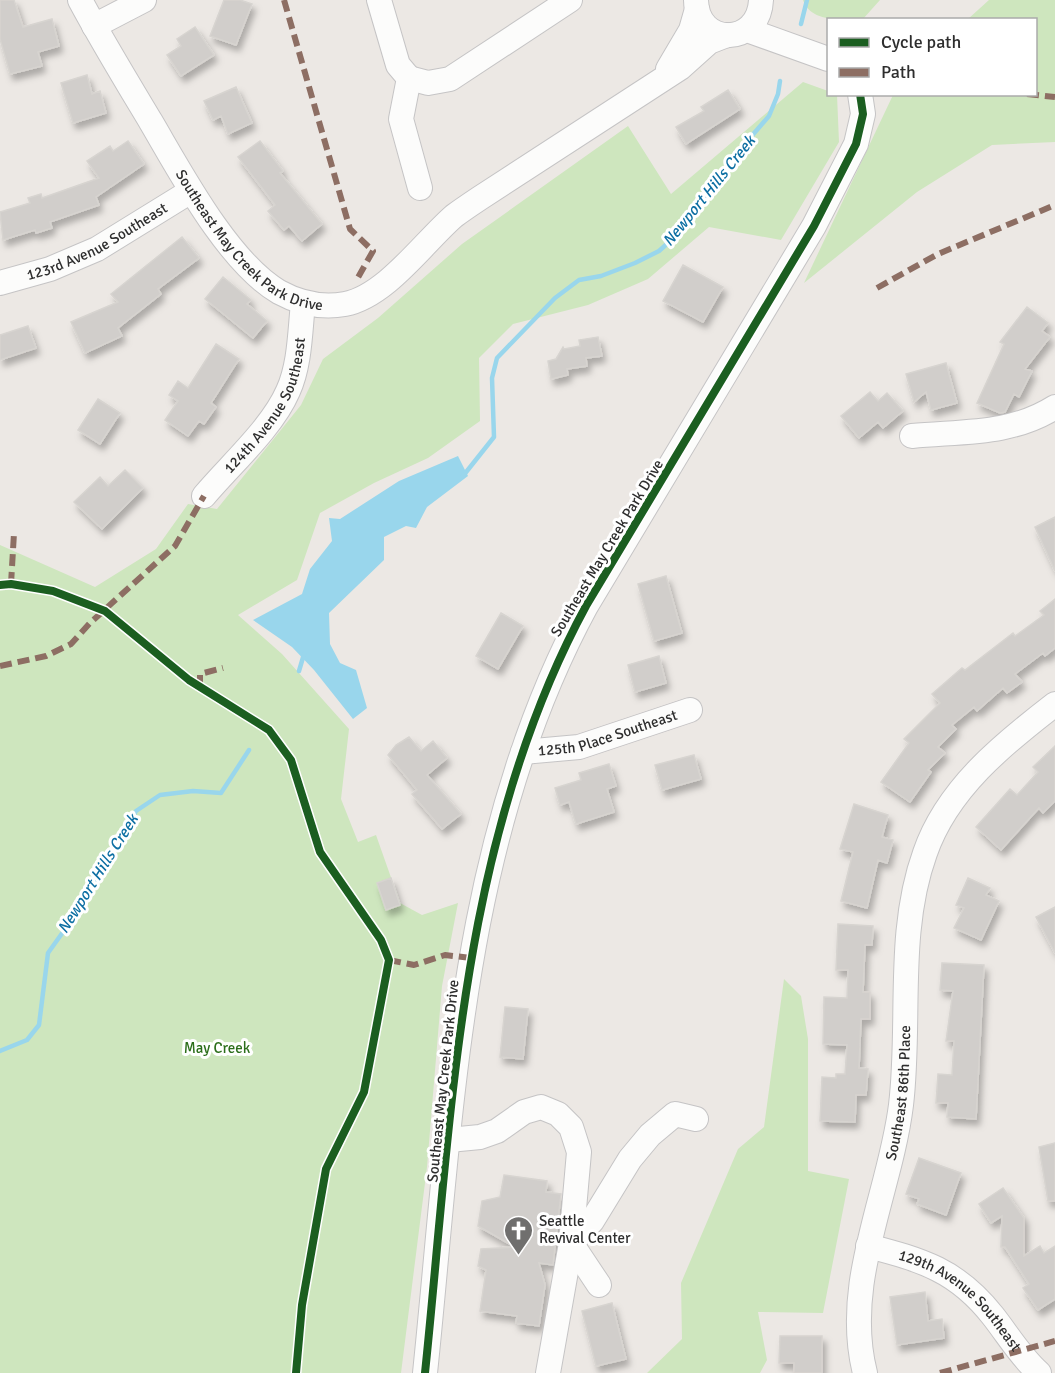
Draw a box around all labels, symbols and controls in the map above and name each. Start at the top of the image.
legend [827,18,1037,96]
text: Cycle path [881,31,961,53]
text: Path [881,61,916,83]
water label: Newport Hills Creek [658,130,761,250]
street label: Southeast May Creek Park Drive [172,166,324,314]
street label: 123rd Avenue Southeast [25,199,171,284]
street label: 124th Avenue Southeast [220,337,309,477]
street label: Southeast May Creek Park Drive [547,456,667,640]
street label: 125th Place Southeast [537,706,679,760]
water label: Newport Hills Creek [53,809,144,937]
street label: Southeast May Creek Park Drive [423,979,463,1183]
street label: Southeast 86th Place [882,1025,914,1162]
park label: May Creek [184,1039,251,1057]
place label: Seattle Revival Center [539,1212,631,1247]
church icon: Seattle Revival Center [502,1214,534,1256]
street label: 129th Avenue Southeast [896,1246,1025,1355]

